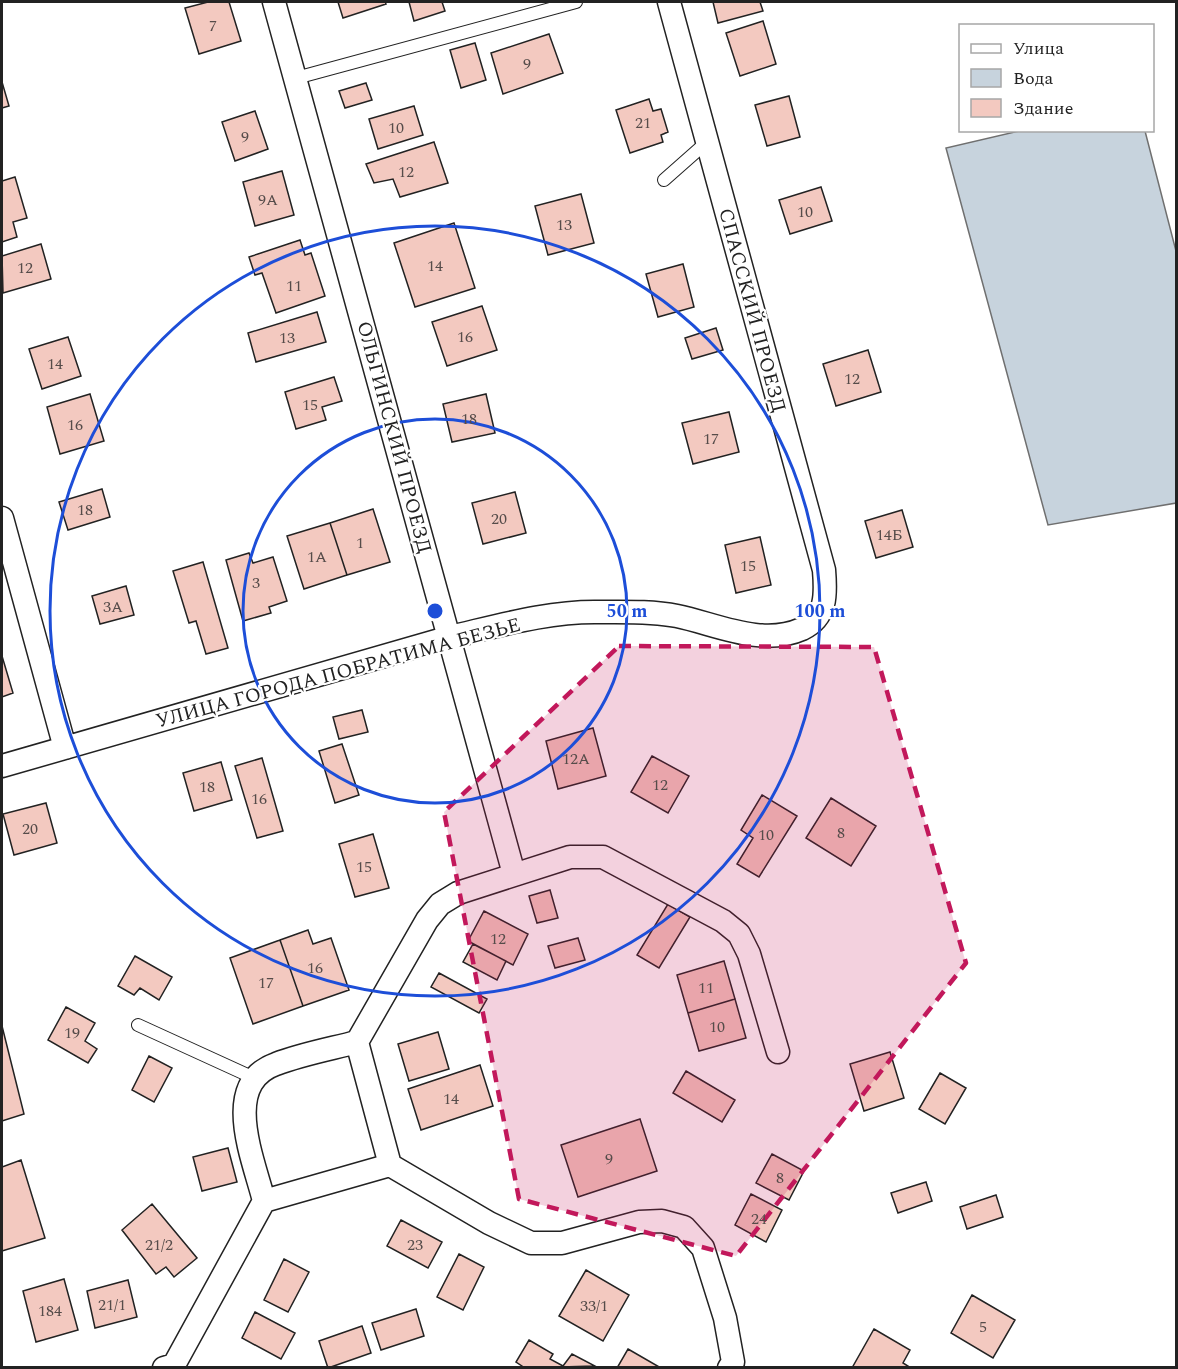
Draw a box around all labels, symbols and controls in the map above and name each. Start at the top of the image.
house number: 7 [209,14,217,38]
legend [959,24,1154,132]
text: Улица [1013,35,1064,62]
house number: 9 [523,52,531,76]
text: Вода [1013,65,1053,92]
text: Здание [1013,95,1073,122]
house number: 21 [635,111,651,135]
house number: 10 [388,116,404,140]
house number: 9 [241,125,249,149]
house number: 12 [398,160,414,184]
house number: 9А [258,188,278,212]
house number: 10 [797,200,813,224]
street label: СПАССКИЙ ПРОЕЗД [710,205,794,416]
house number: 13 [556,213,572,237]
house number: 14 [427,254,443,278]
house number: 12 [17,256,33,280]
house number: 11 [286,274,302,298]
street label: ОЛЬГИНСКИЙ ПРОЕЗД [349,318,439,557]
house number: 16 [457,325,473,349]
house number: 13 [279,326,295,350]
house number: 14 [47,352,63,376]
house number: 12 [844,367,860,391]
house number: 15 [302,393,318,417]
house number: 18 [461,407,477,431]
house number: 16 [67,413,83,437]
house number: 17 [703,427,719,451]
house number: 18 [77,498,93,522]
house number: 20 [491,507,507,531]
house number: 14Б [876,523,902,547]
house number: 1 [356,531,364,555]
house number: 1А [307,545,327,569]
house number: 15 [740,554,756,578]
house number: 3 [252,571,260,595]
house number: 3А [103,595,123,619]
text: 50 m [607,598,647,625]
text: 100 m [794,598,846,625]
centre of rings [425,601,445,621]
street label: УЛИЦА ГОРОДА ПОБРАТИМА БЕЗЬЕ [153,610,524,736]
house number: 12А [562,747,590,771]
house number: 12 [652,773,668,797]
house number: 18 [199,775,215,799]
house number: 16 [251,787,267,811]
house number: 20 [22,817,38,841]
house number: 8 [837,821,845,845]
house number: 10 [758,823,774,847]
house number: 15 [356,855,372,879]
house number: 12 [490,927,506,951]
house number: 16 [307,956,323,980]
house number: 17 [258,971,274,995]
house number: 11 [698,976,714,1000]
house number: 10 [709,1015,725,1039]
house number: 19 [64,1021,80,1045]
house number: 14 [443,1087,459,1111]
house number: 9 [605,1147,613,1171]
house number: 8 [776,1166,784,1190]
house number: 24 [751,1207,767,1231]
house number: 21/2 [145,1233,173,1257]
house number: 23 [407,1233,423,1257]
house number: 21/1 [98,1293,126,1317]
house number: 33/1 [580,1294,608,1318]
house number: 184 [38,1299,62,1323]
house number: 5 [979,1315,987,1339]

